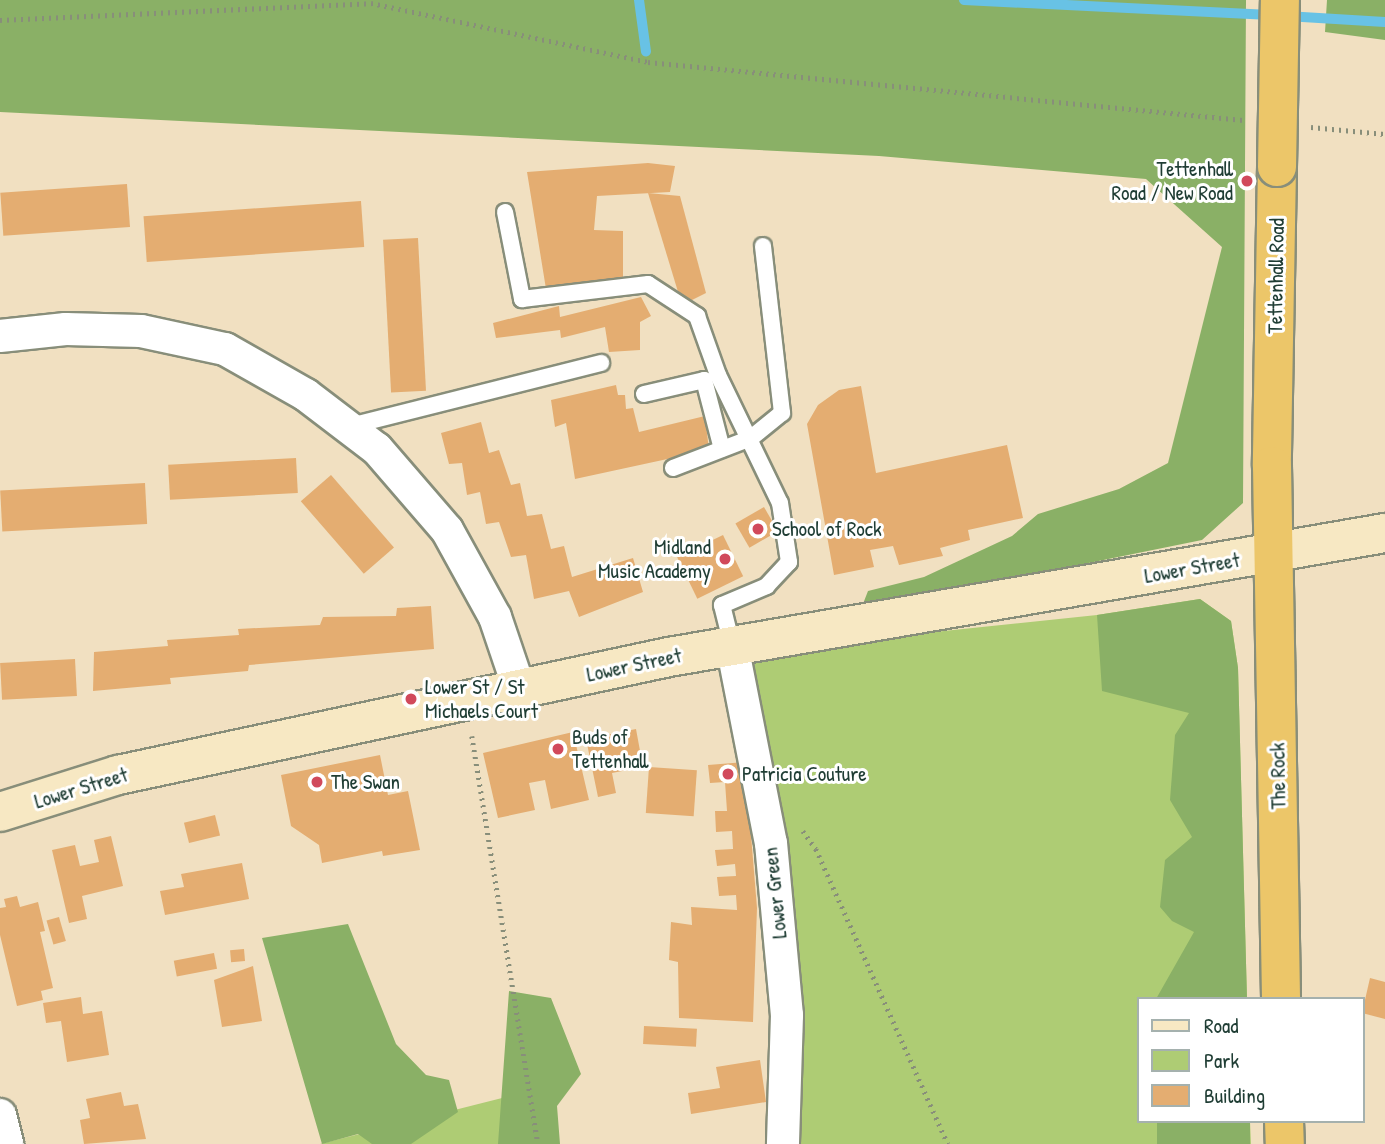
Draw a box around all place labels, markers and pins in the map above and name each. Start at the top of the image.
place label: Tettenhall Road / New Road [1112,156,1233,206]
marker: Tettenhall Road / New Road [1239,173,1255,189]
place label: School of Rock [772,516,882,542]
marker: School of Rock [750,521,766,537]
place label: Midland Music Academy [598,534,711,584]
marker: Midland Music Academy [717,551,733,567]
place label: Lower St / St Michaels Court [425,674,538,724]
marker: Lower St / St Michaels Court [403,691,419,707]
place label: Buds of Tettenhall [572,724,649,774]
marker: Buds of Tettenhall [550,741,566,757]
place label: Patricia Couture [742,761,867,787]
marker: Patricia Couture [720,766,736,782]
place label: The Swan [331,769,400,795]
marker: The Swan [309,774,325,790]

